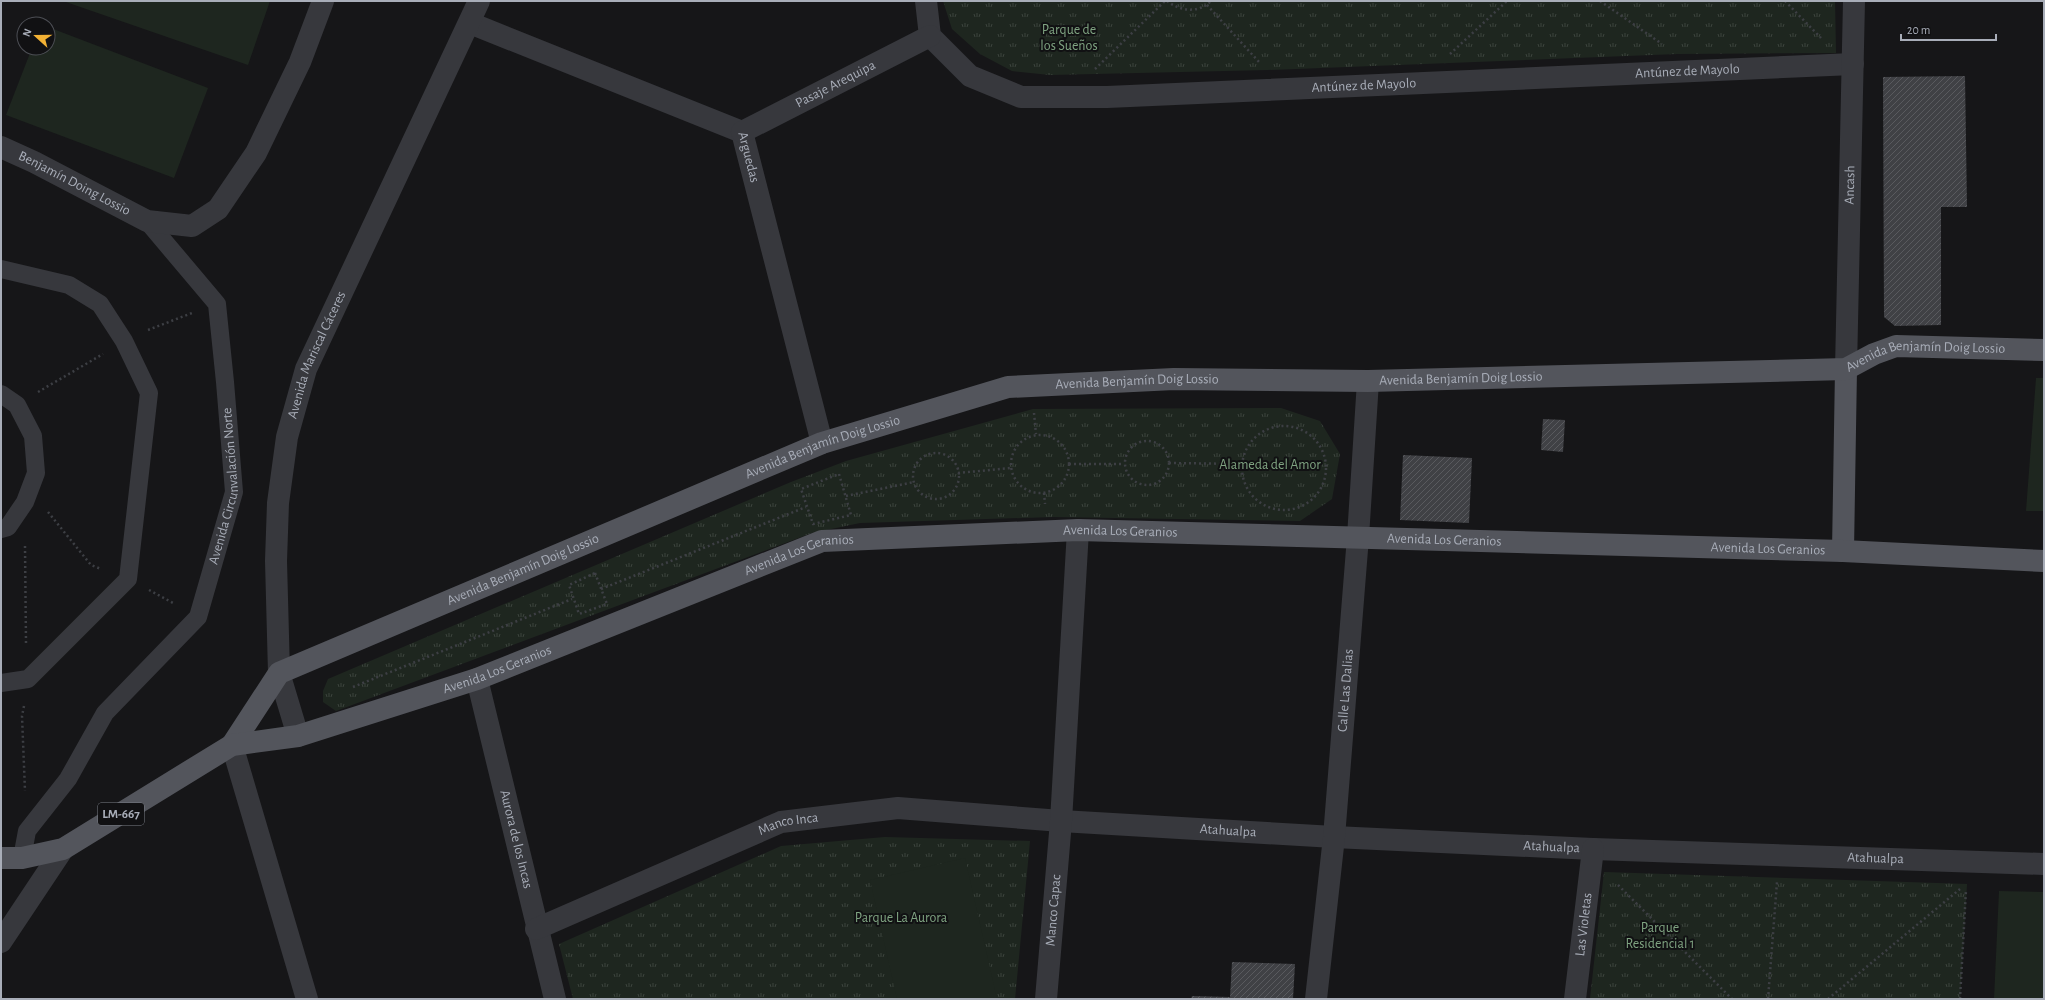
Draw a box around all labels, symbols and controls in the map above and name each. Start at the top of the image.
north arrow [16,16,56,56]
scale bar [1901,16,1996,42]
park label: Parque de los Sueños [1040,23,1098,53]
text: 20 m [1907,24,1930,36]
text: N [21,27,34,38]
street label: Pasaje Arequipa [793,58,878,110]
street label: Antúnez de Mayolo [1635,62,1740,81]
street label: Antúnez de Mayolo [1311,76,1417,95]
street label: Arguedas [735,130,762,184]
street label: Benjamín Doing Lossio [16,149,133,218]
street label: Ancash [1843,165,1857,205]
street label: Avenida Mariscal Cáceres [285,289,349,420]
street label: Avenida Benjamín Doig Lossio [1844,339,2006,375]
street label: Avenida Benjamín Doig Lossio [1379,370,1543,388]
street label: Avenida Benjamín Doig Lossio [1055,372,1219,392]
street label: Avenida Circunvalación Norte [207,407,241,566]
street label: Avenida Benjamín Doig Lossio [743,413,902,482]
park label: Alameda del Amor [1219,458,1321,472]
street label: Avenida Los Geranios [1063,523,1178,540]
street label: Avenida Benjamín Doig Lossio [445,531,601,608]
street label: Avenida Los Geranios [1387,531,1502,549]
street label: Avenida Los Geranios [743,533,854,578]
street label: Avenida Los Geranios [1711,540,1826,558]
street label: Avenida Los Geranios [441,643,553,696]
street label: Calle Las Dalias [1335,648,1356,733]
street label: Aurora de los Incas [497,789,535,890]
road number: LM-667 [98,803,144,825]
street label: Manco Inca [756,811,820,838]
street label: Atahualpa [1199,822,1257,839]
street label: Atahualpa [1523,839,1581,855]
street label: Atahualpa [1847,850,1905,866]
street label: Manco Capac [1043,873,1064,947]
street label: Las Violetas [1573,892,1595,957]
park label: Parque La Aurora [855,911,948,925]
park label: Parque Residencial 1 [1625,921,1695,951]

